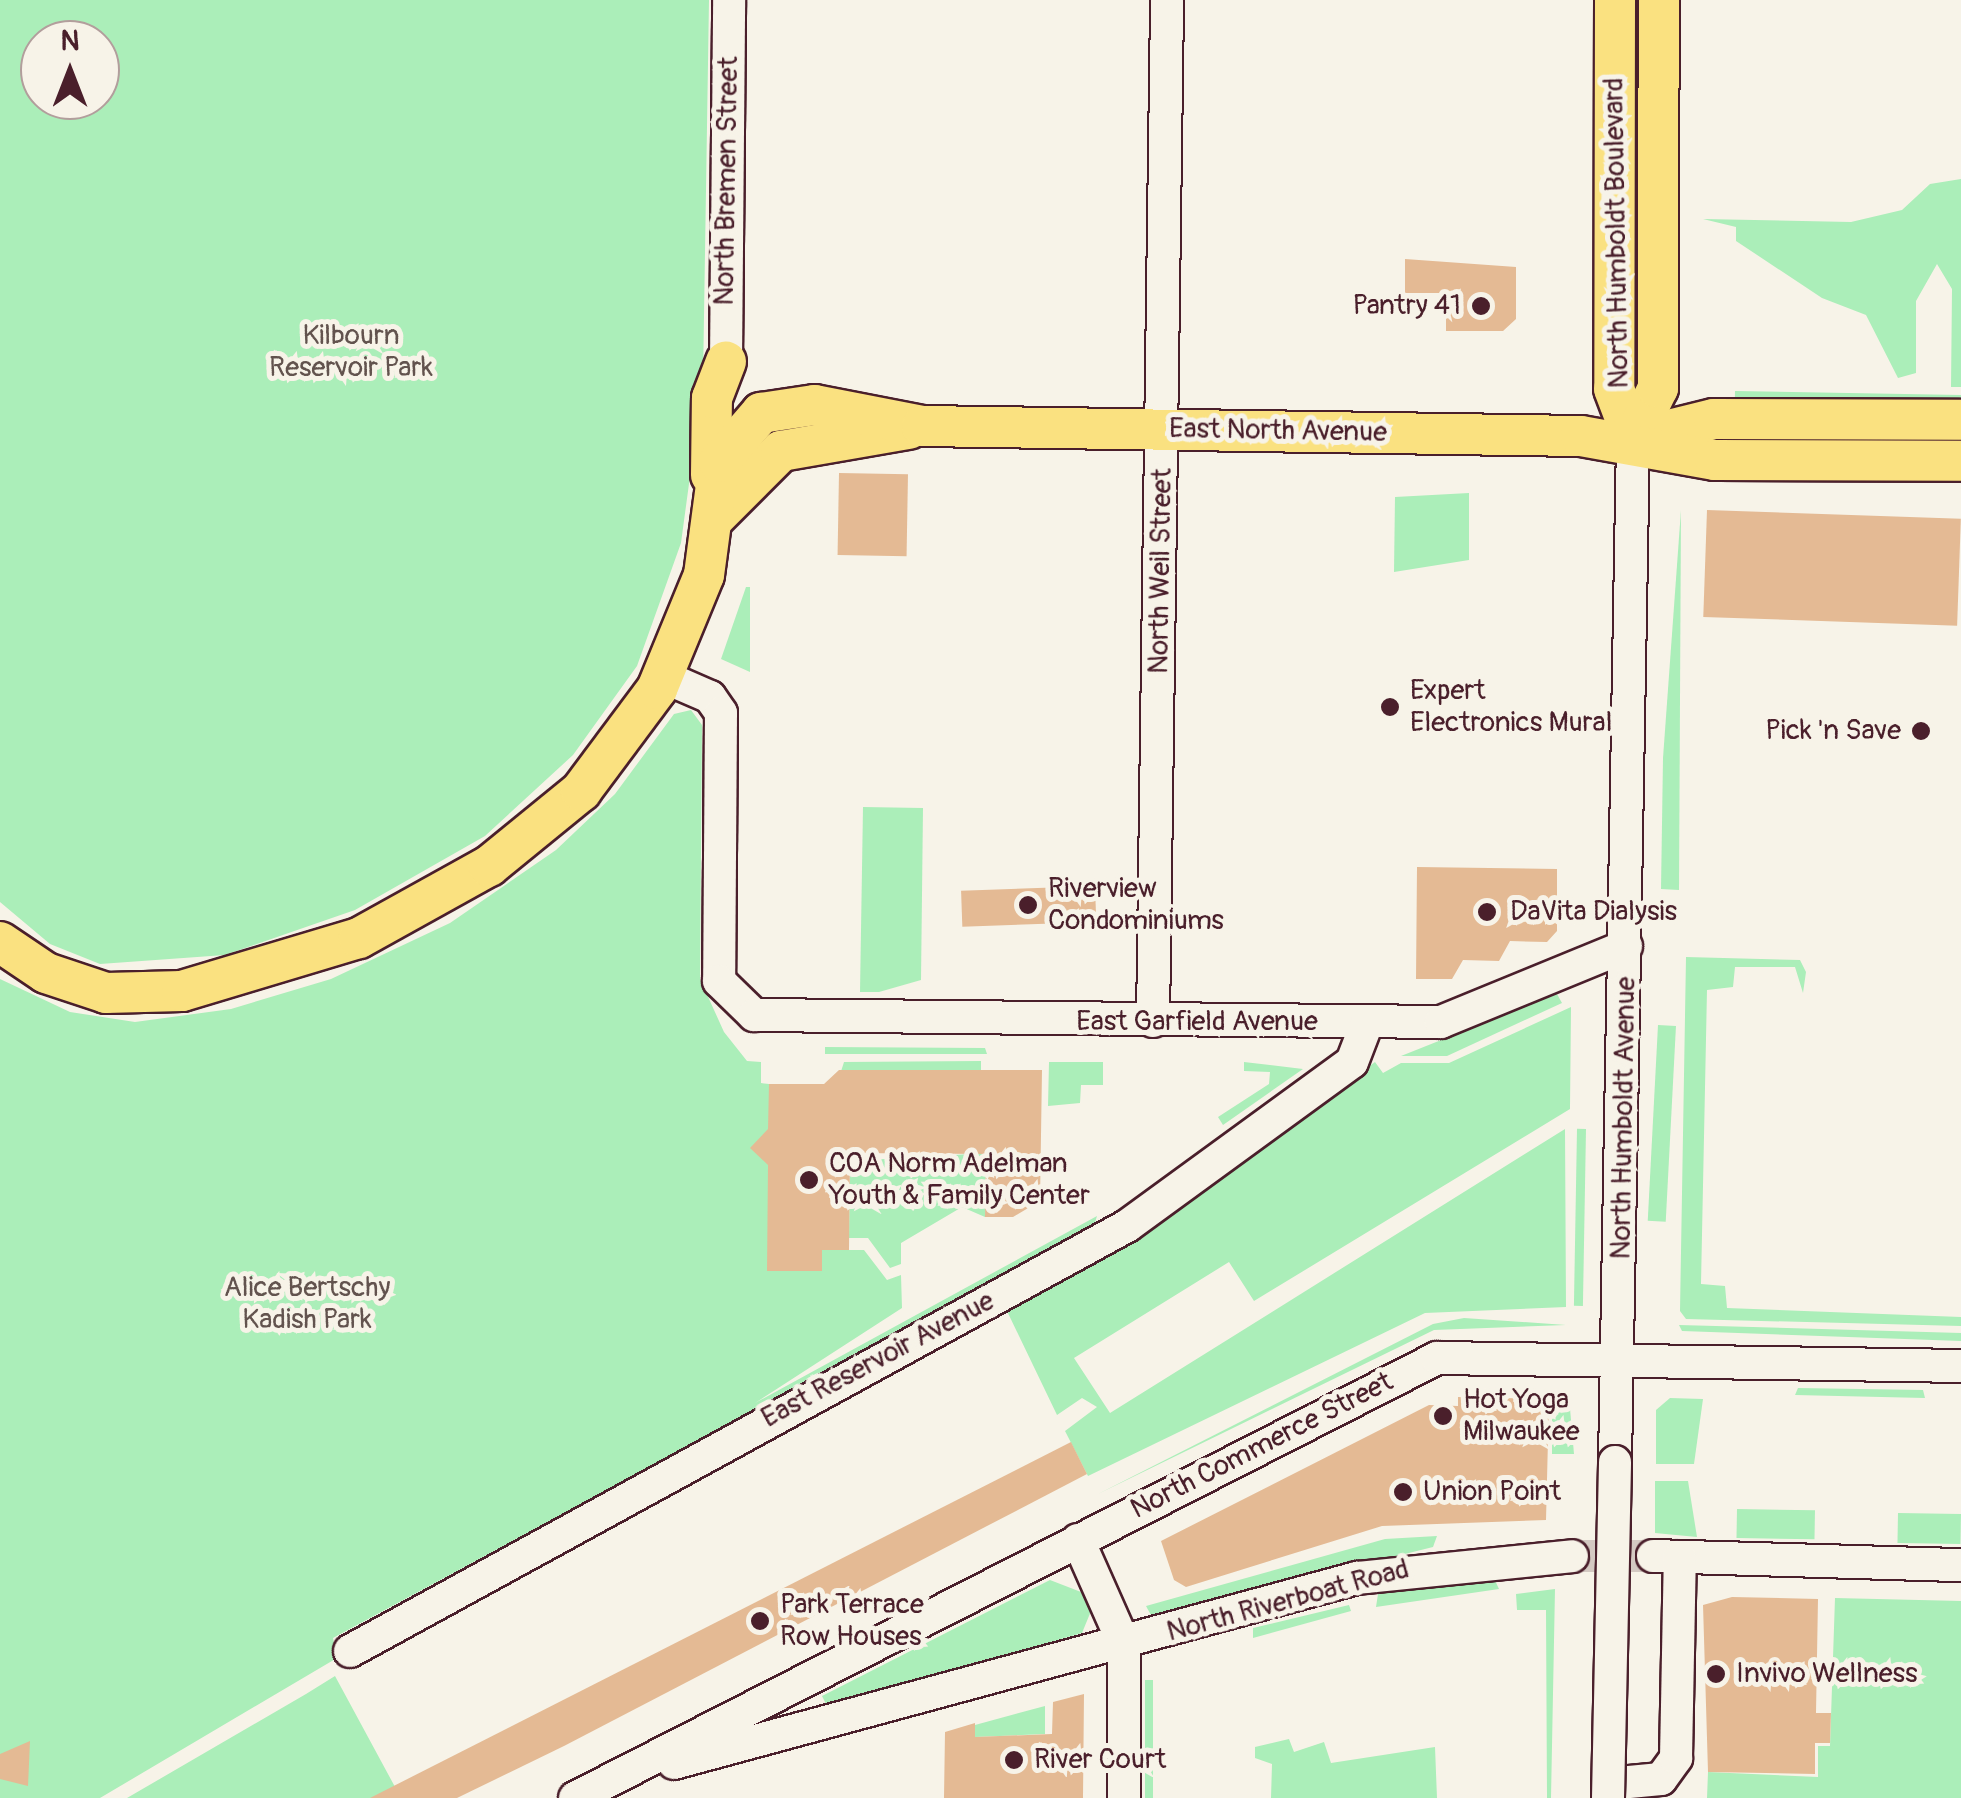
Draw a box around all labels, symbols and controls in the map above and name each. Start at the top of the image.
north arrow [20,20,120,120]
text: N [61,24,79,59]
street label: North Bremen Street [708,56,746,306]
street label: North Humboldt Boulevard [1597,77,1637,389]
place label: Pantry 41 [1352,289,1461,323]
marker: Pantry 41 [1470,295,1492,317]
park label: Kilbourn Reservoir Park [269,319,433,385]
street label: East North Avenue [1169,412,1387,450]
street label: North Weil Street [1142,468,1180,674]
place label: Expert Electronics Mural [1410,674,1612,740]
marker: Expert Electronics Mural [1379,696,1401,718]
place label: Pick 'n Save [1765,714,1901,748]
marker: Pick 'n Save [1910,720,1932,742]
place label: Riverview Condominiums [1048,872,1224,938]
marker: Riverview Condominiums [1017,894,1039,916]
place label: DaVita Dialysis [1510,895,1677,929]
marker: DaVita Dialysis [1474,899,1500,925]
street label: North Humboldt Avenue [1605,976,1643,1260]
street label: East Garfield Avenue [1076,1005,1318,1039]
place label: COA Norm Adelman Youth & Family Center [829,1147,1090,1213]
marker: COA Norm Adelman Youth & Family Center [798,1169,820,1191]
park label: Alice Bertschy Kadish Park [224,1271,390,1337]
street label: East Reservoir Avenue [756,1284,1000,1436]
street label: North Commerce Street [1125,1365,1399,1527]
place label: Hot Yoga Milwaukee [1463,1383,1580,1449]
marker: Hot Yoga Milwaukee [1432,1405,1454,1427]
place label: Union Point [1423,1475,1561,1509]
marker: Union Point [1392,1481,1414,1503]
street label: North Riverboat Road [1163,1553,1413,1649]
place label: Park Terrace Row Houses [780,1588,924,1654]
marker: Park Terrace Row Houses [749,1610,771,1632]
place label: Invivo Wellness [1736,1657,1918,1691]
marker: Invivo Wellness [1705,1663,1727,1685]
place label: River Court [1034,1743,1166,1777]
marker: River Court [1003,1749,1025,1771]

